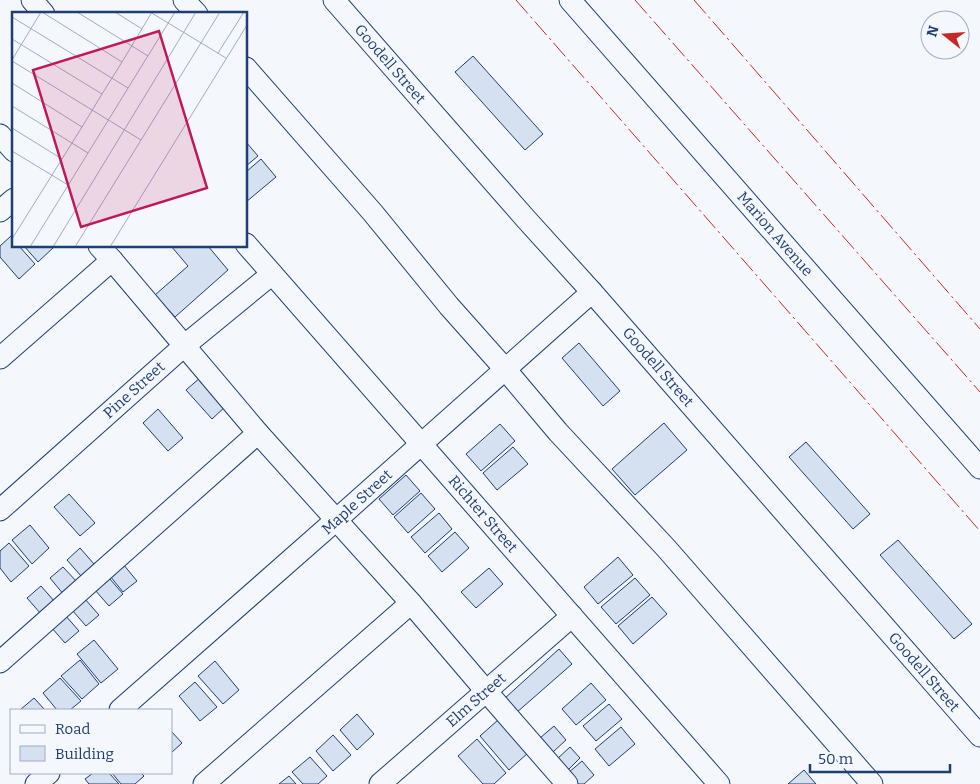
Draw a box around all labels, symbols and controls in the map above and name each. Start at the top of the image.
north arrow [920,10,970,60]
inset map [12,12,248,248]
street label: Goodell Street [351,21,430,108]
text: N [923,24,943,39]
street label: Marion Avenue [733,188,817,280]
street label: Goodell Street [619,324,698,411]
street label: Pine Street [100,357,169,422]
street label: Maple Street [318,465,396,538]
street label: Richter Street [445,472,522,557]
street label: Goodell Street [885,629,964,716]
street label: Elm Street [442,669,510,731]
legend [10,709,172,774]
text: Road [55,720,90,738]
scale bar [810,742,950,774]
text: Building [55,745,114,763]
text: 50 m [818,750,854,768]

